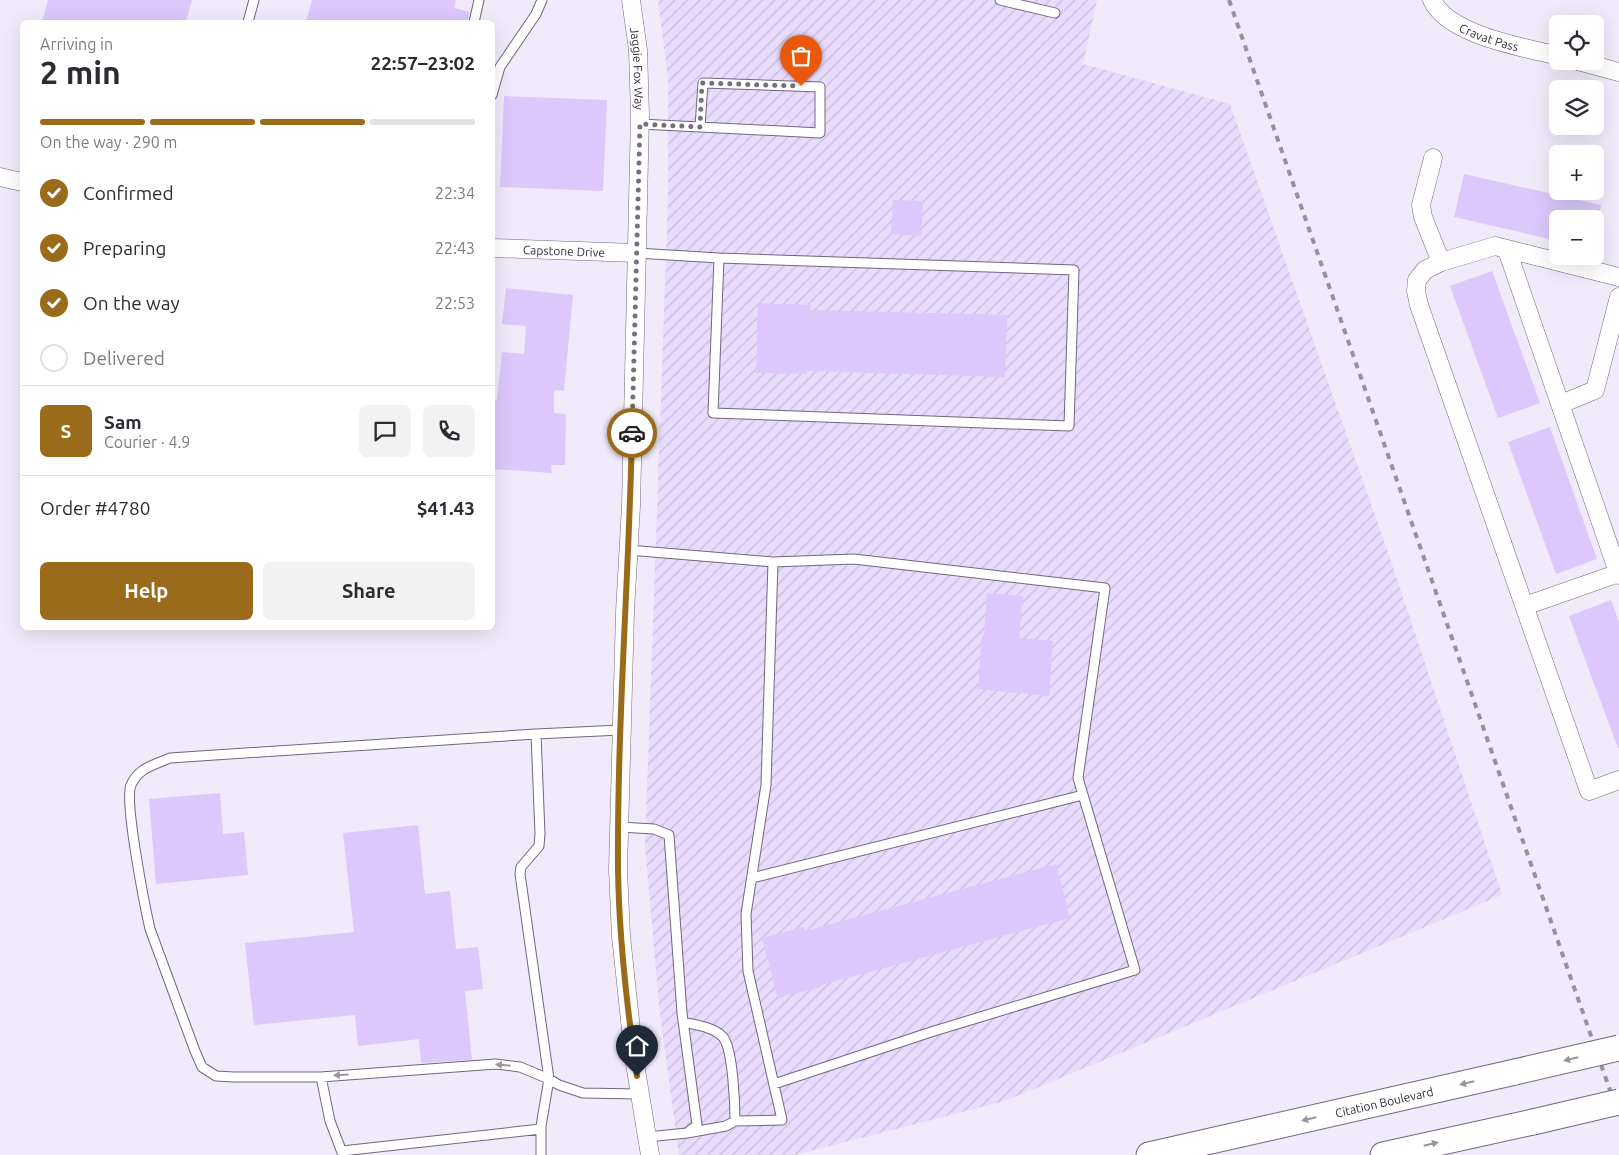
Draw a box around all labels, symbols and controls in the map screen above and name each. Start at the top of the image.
map controls [1549,15,1604,265]
button: locate [1549,15,1604,70]
street label: Cravat Pass [1457,20,1520,53]
street label: Jaggie Fox Way [628,26,646,110]
text: Arriving in [40,35,113,53]
pin [780,35,822,86]
icon: bag [787,42,815,70]
text: 22:57–23:02 [370,52,475,74]
text: 2 min [40,54,121,90]
button: layers [1549,80,1604,135]
text: On the way · 290 m [40,133,177,151]
button: + [1549,145,1604,200]
icon: check [40,179,68,207]
text: Confirmed [83,182,174,204]
text: 22:34 [435,184,475,202]
button: − [1549,210,1604,265]
icon: check [40,234,68,262]
text: Preparing [83,237,167,259]
text: 22:43 [435,239,475,257]
street label: Capstone Drive [523,243,605,258]
icon: check [40,289,68,317]
text: On the way [83,292,180,314]
text: 22:53 [435,294,475,312]
text: Delivered [83,347,165,369]
button: chat [359,405,411,457]
button: phone [423,405,475,457]
courier [607,408,657,458]
text: Sam [104,411,142,433]
icon: car [618,419,646,447]
text: S [61,420,71,442]
text: Courier · 4.9 [104,433,190,451]
text: Order #4780 [40,497,150,519]
text: $41.43 [417,497,475,519]
button: Help [40,562,253,620]
button: Share [263,562,475,620]
pin [616,1025,658,1076]
icon: home [623,1032,651,1060]
one-way arrow [1564,1055,1579,1063]
one-way arrow [495,1061,511,1069]
one-way arrow [333,1072,349,1080]
one-way arrow [1460,1079,1475,1087]
street label: Citation Boulevard [1334,1084,1434,1119]
one-way arrow [1301,1115,1316,1123]
one-way arrow [1423,1140,1439,1148]

